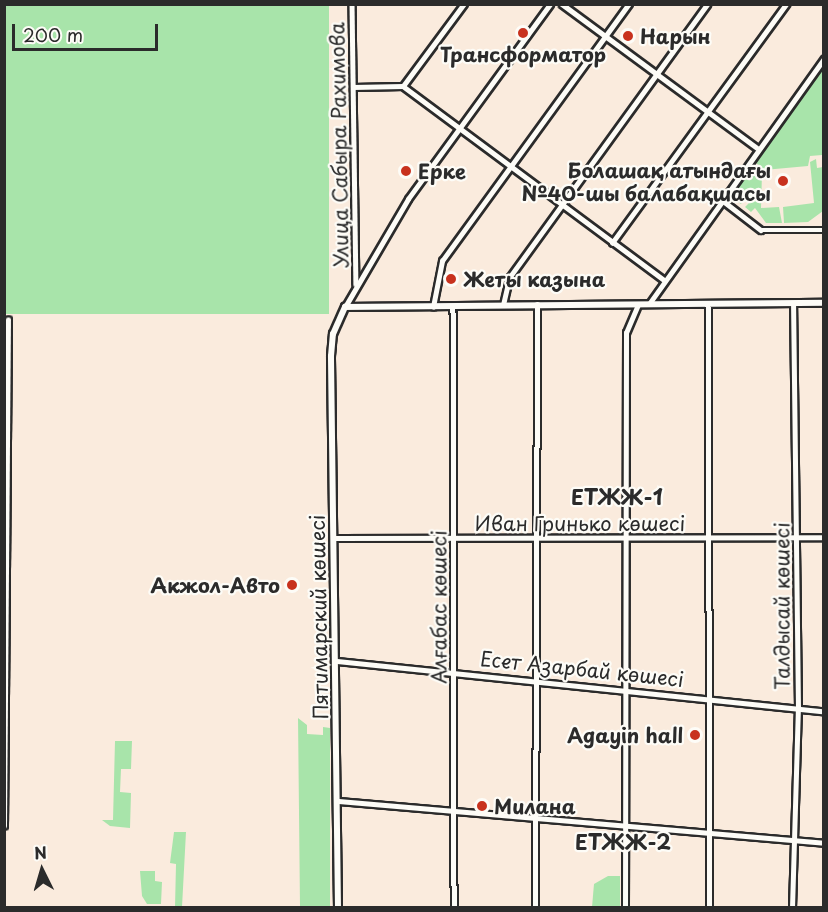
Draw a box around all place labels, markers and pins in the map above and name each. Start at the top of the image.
place label: Нарын [640,24,710,48]
marker: Трансформатор [516,26,530,40]
marker: Нарын [621,29,635,43]
place label: Трансформатор [440,42,606,66]
place label: Болашақ атындағы №40-шы балабақшасы [520,158,771,205]
place label: Ерке [418,159,466,183]
marker: Ерке [399,164,413,178]
marker: Болашақ атындағы №40-шы балабақшасы [776,174,790,188]
place label: Жеты казына [463,267,607,291]
marker: Жеты казына [444,272,458,286]
place label: Акжол-Авто [150,573,280,597]
marker: Акжол-Авто [285,578,299,592]
place label: Agayin hall [567,723,683,747]
marker: Agayin hall [688,728,702,742]
place label: Милана [494,794,576,818]
marker: Милана [475,799,489,813]

